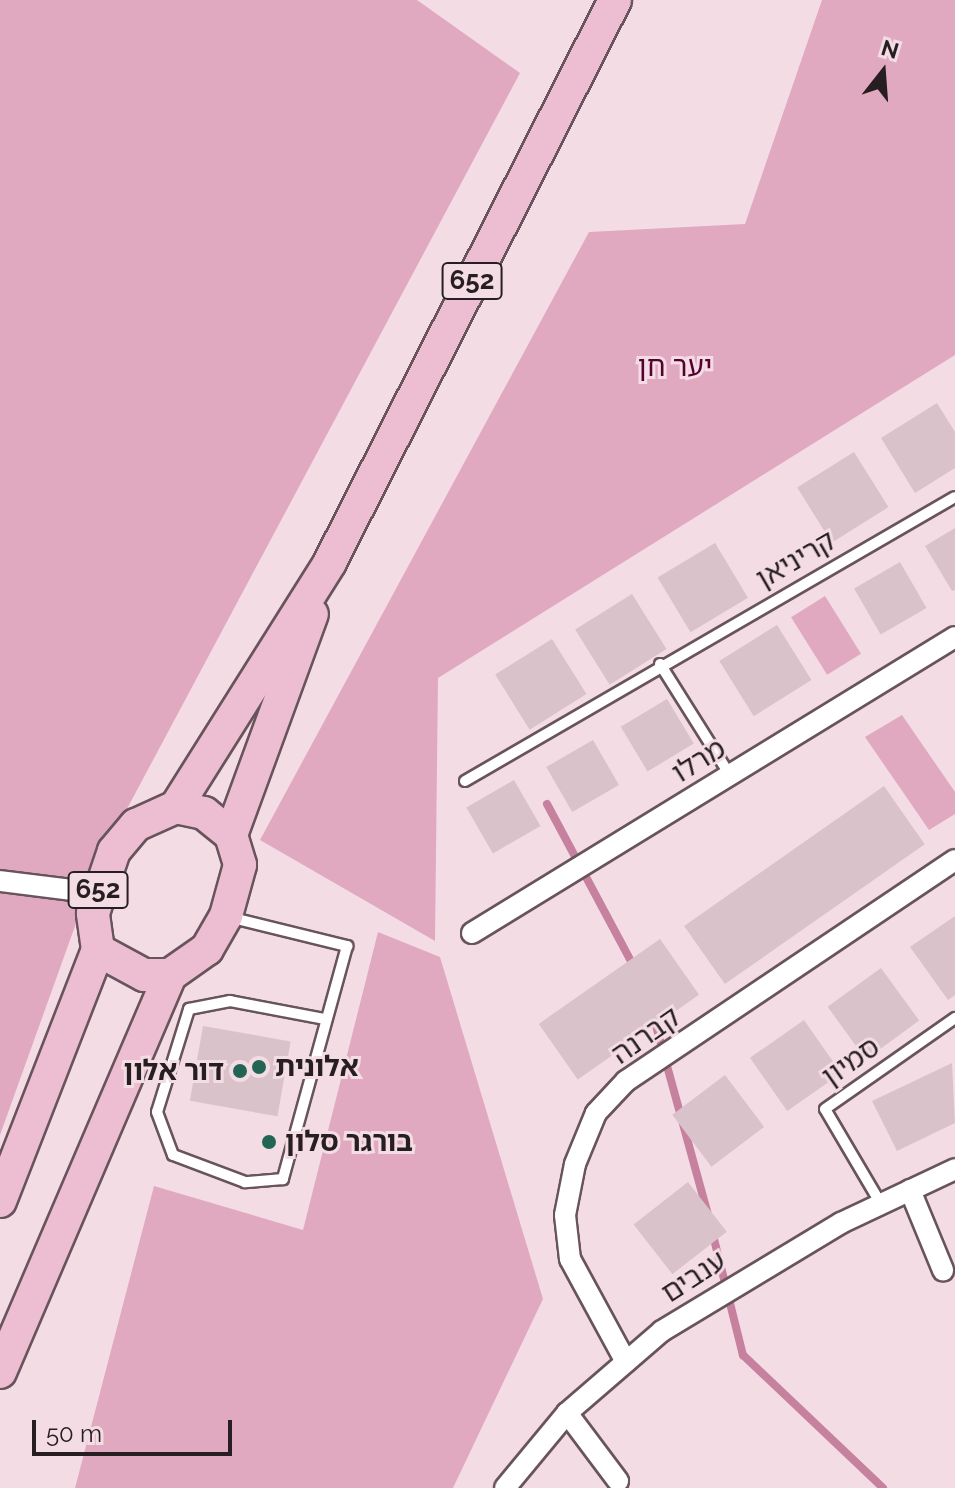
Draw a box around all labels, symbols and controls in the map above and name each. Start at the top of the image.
north arrow [843,32,923,112]
text: N [878,34,902,64]
road number: 652 [440,259,504,303]
park label: יער חן [638,350,712,384]
street label: קריניאן [750,524,842,596]
street label: מרלו [666,732,732,790]
road number: 652 [66,868,130,912]
street label: קברנה [605,1001,687,1071]
street label: סמיון [816,1030,886,1094]
place label: אלונית [275,1050,359,1084]
place label: דור אלון [123,1054,224,1088]
marker: אלונית [250,1058,268,1076]
marker: דור אלון [231,1062,249,1080]
place label: בורגר סלון [285,1125,413,1159]
marker: בורגר סלון [260,1133,278,1151]
street label: ענבים [656,1244,732,1310]
scale bar [36,1404,236,1454]
text: 50 m [46,1419,102,1448]

